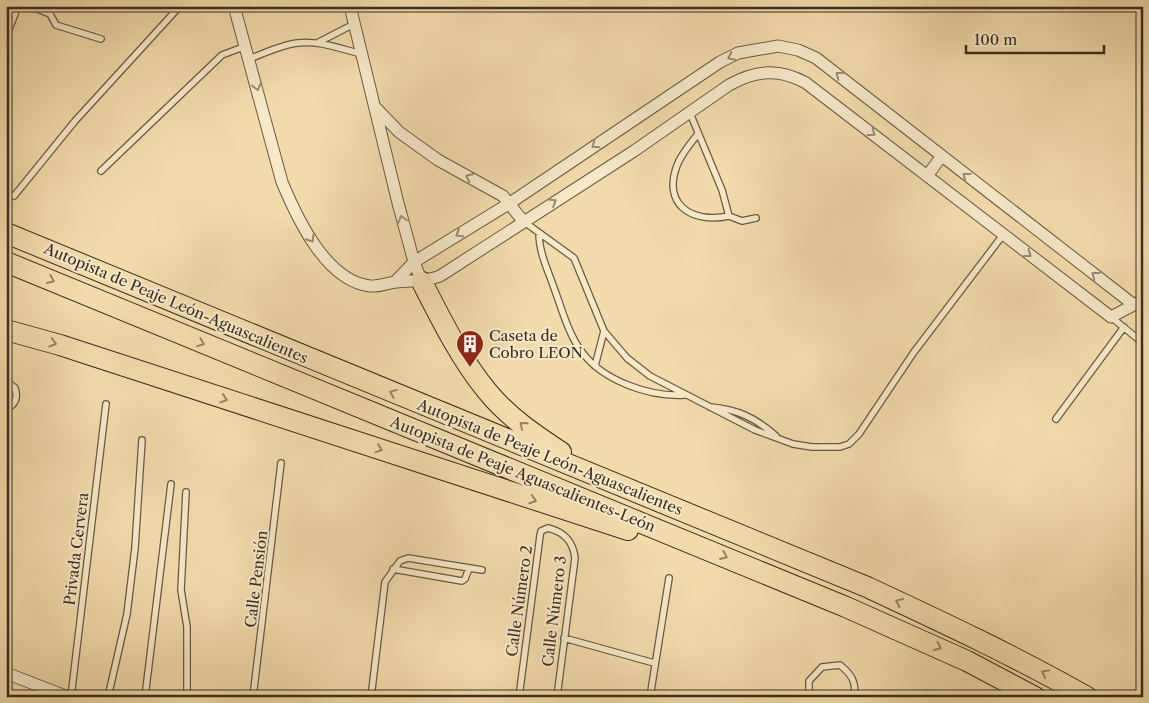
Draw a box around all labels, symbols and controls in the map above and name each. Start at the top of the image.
scale bar [966,22,1104,54]
text: 100 m [974,30,1017,49]
one-way arrow [727,51,736,61]
one-way arrow [836,72,845,80]
one-way arrow [251,82,262,91]
one-way arrow [866,127,876,136]
one-way arrow [591,139,600,148]
one-way arrow [465,173,474,183]
one-way arrow [963,173,972,181]
one-way arrow [547,199,556,209]
one-way arrow [397,214,408,223]
one-way arrow [455,227,464,237]
one-way arrow [305,233,315,242]
street label: Autopista de Peaje León-Aguascalientes [40,238,311,367]
one-way arrow [1022,249,1031,257]
one-way arrow [1092,272,1101,280]
one-way arrow [46,274,55,285]
place label: Caseta de Cobro LEON [489,326,583,362]
building icon: Caseta de Cobro LEON [455,329,485,368]
one-way arrow [49,337,58,348]
one-way arrow [196,337,205,347]
one-way arrow [389,389,397,399]
one-way arrow [220,393,228,403]
street label: Autopista de Peaje León-Aguascalientes [413,394,686,519]
street label: Autopista de Peaje Aguascalientes-León [387,412,659,536]
one-way arrow [520,423,529,431]
one-way arrow [374,444,382,454]
street label: Privada Cervera [60,491,92,607]
one-way arrow [528,494,537,504]
street label: Calle Pensión [241,529,271,629]
street label: Calle Número 2 [502,544,536,658]
one-way arrow [719,550,728,561]
street label: Calle Número 3 [538,554,570,668]
one-way arrow [895,597,904,608]
one-way arrow [933,641,942,652]
one-way arrow [1041,669,1050,679]

